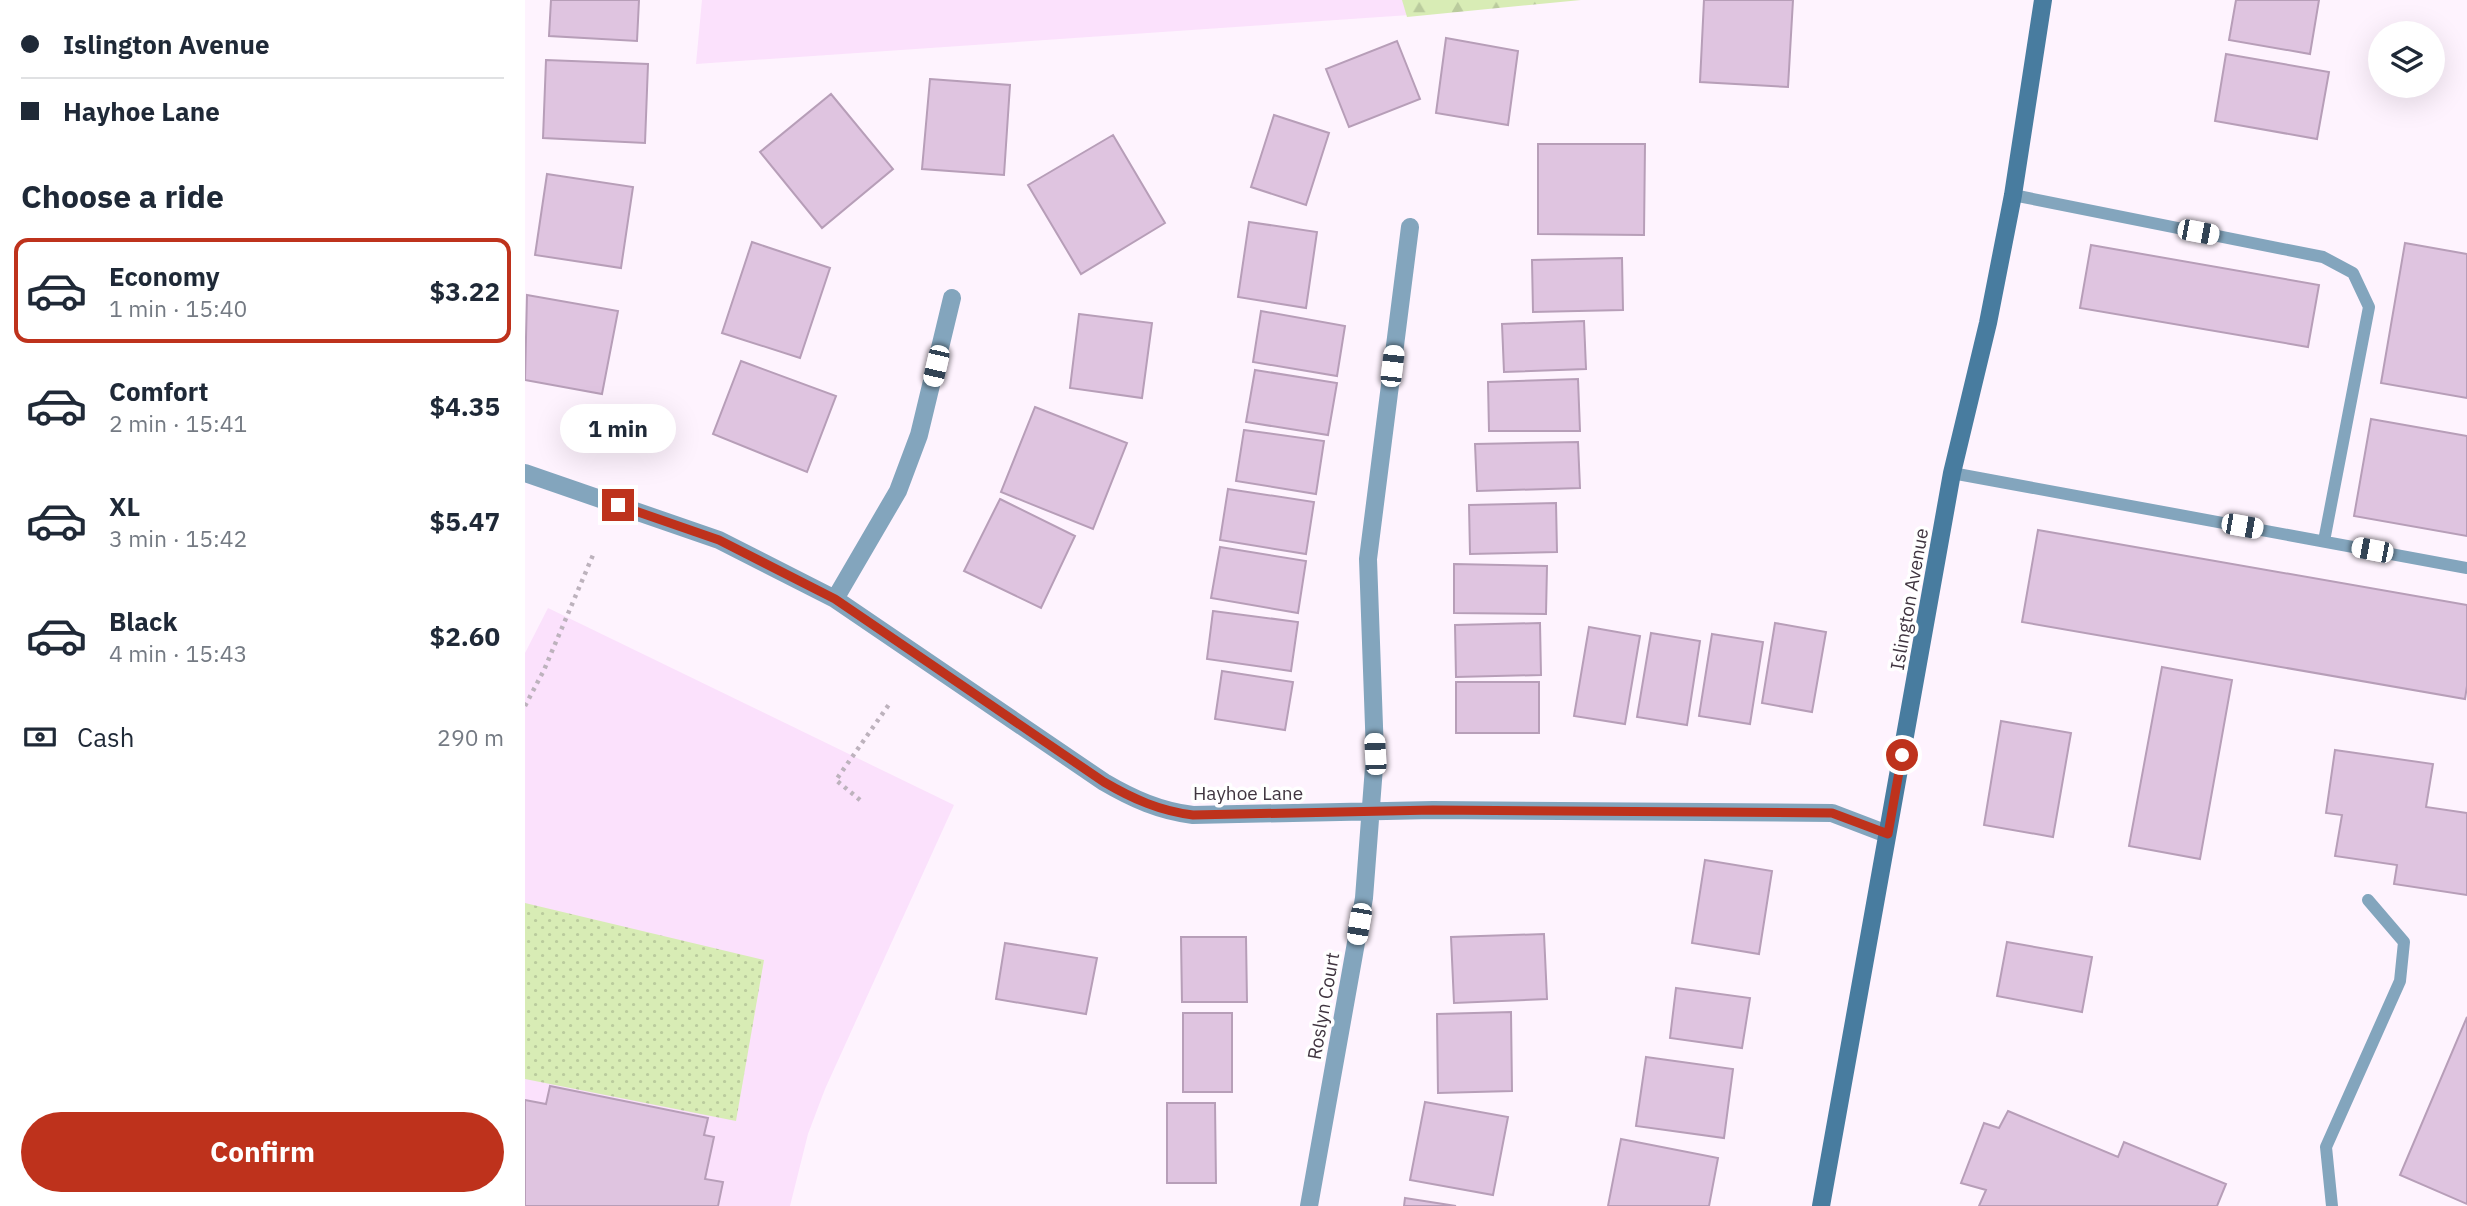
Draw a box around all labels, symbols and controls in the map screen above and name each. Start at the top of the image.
map controls [2368,21,2445,98]
button: layers [2368,21,2445,98]
text: Islington Avenue [63,27,270,61]
text: Hayhoe Lane [63,94,220,128]
text: Choose a ride [21,175,224,217]
car [2176,218,2221,246]
icon: car [25,259,88,322]
text: Economy [109,259,220,293]
text: $3.22 [430,274,500,308]
text: 1 min · 15:40 [109,293,247,323]
car [922,343,951,389]
car [1380,344,1405,388]
icon: car [25,374,88,437]
text: Comfort [109,374,208,408]
text: $4.35 [430,389,500,423]
callout: 1 min [560,404,676,452]
text: 2 min · 15:41 [109,408,247,438]
text: 1 min [588,413,648,443]
icon: car [25,489,88,552]
text: XL [109,489,140,523]
route end [602,489,634,521]
text: $5.47 [430,504,500,538]
car [2220,512,2265,540]
text: 3 min · 15:42 [109,523,247,553]
street label: Islington Avenue [1885,526,1933,672]
car [2350,536,2395,564]
icon: car [25,604,88,667]
text: Black [109,604,177,638]
text: $2.60 [430,619,500,653]
text: 4 min · 15:43 [109,638,247,668]
icon: cash [21,718,59,756]
text: Cash [77,720,134,754]
text: 290 m [437,722,504,752]
car [1364,732,1387,776]
route start [1886,739,1918,771]
street label: Hayhoe Lane [1193,781,1303,805]
car [1346,901,1373,947]
street label: Roslyn Court [1302,951,1344,1061]
button: Confirm [21,1112,504,1192]

